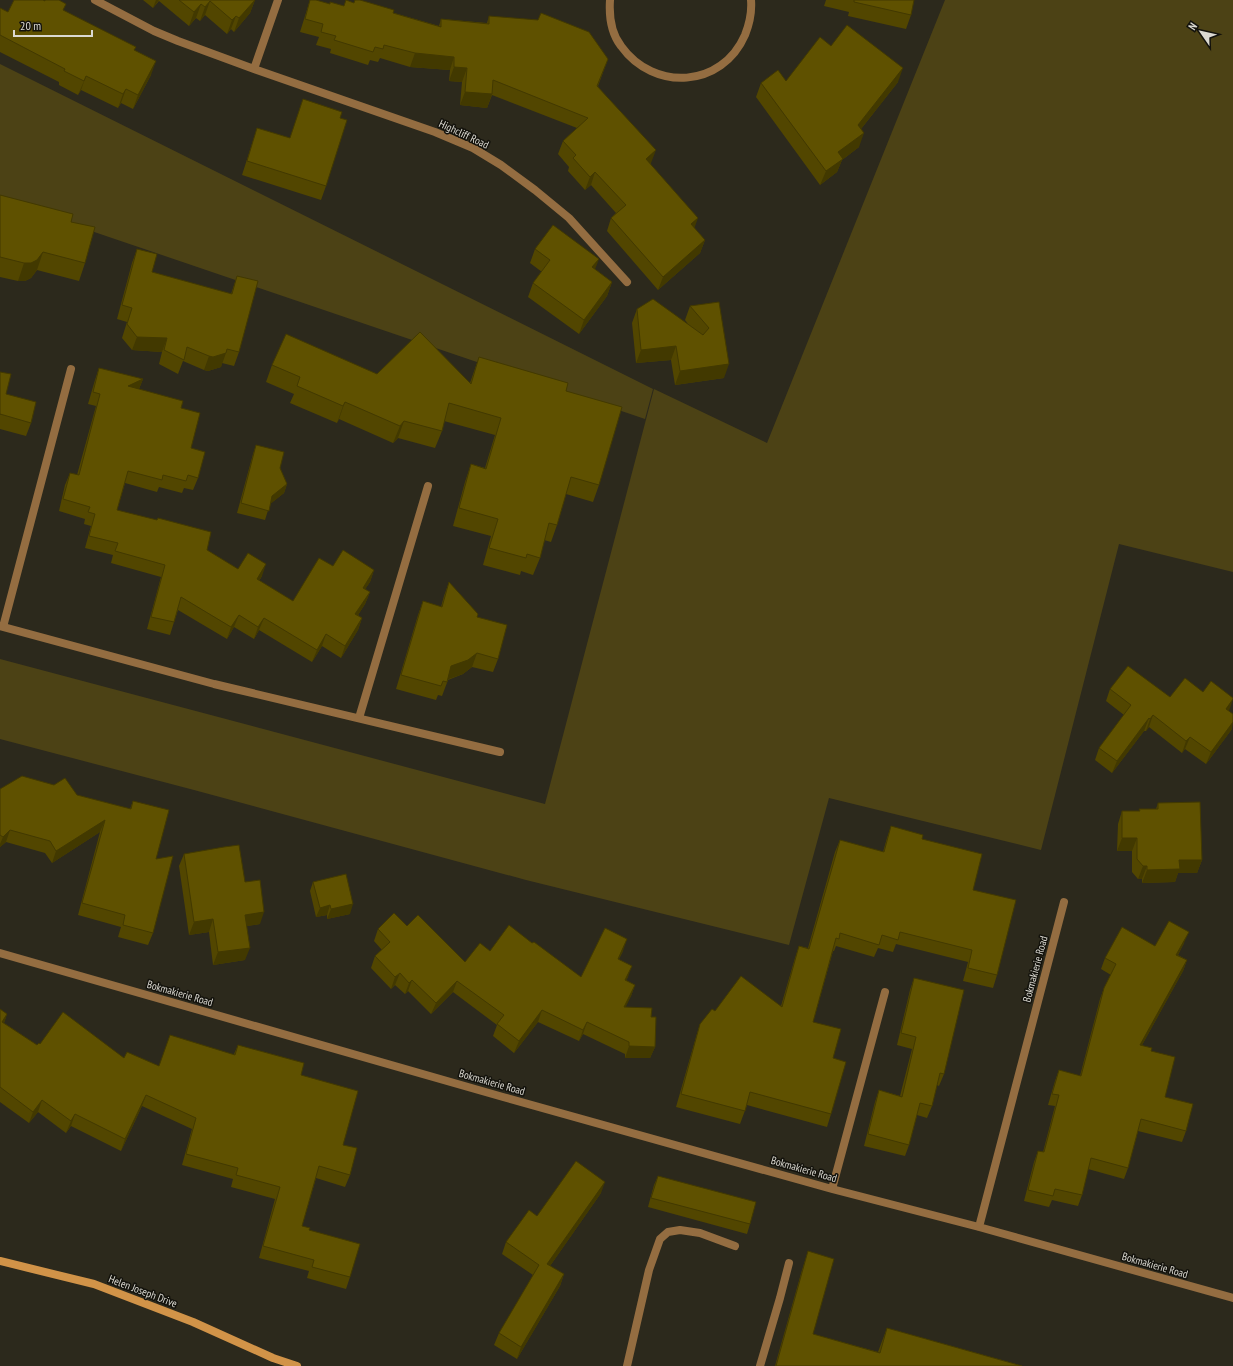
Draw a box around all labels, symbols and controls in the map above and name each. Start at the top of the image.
scale bar [14,12,92,38]
north arrow [1181,12,1221,52]
text: 20 m [20,18,41,33]
text: N [1185,20,1200,33]
street label: Highcliff Road [437,116,491,152]
street label: Bokmakierie Road [1019,934,1051,1004]
street label: Bokmakierie Road [145,977,215,1009]
street label: Bokmakierie Road [457,1066,527,1098]
street label: Bokmakierie Road [769,1153,839,1185]
street label: Bokmakierie Road [1120,1249,1190,1281]
street label: Helen Joseph Drive [107,1272,180,1311]

